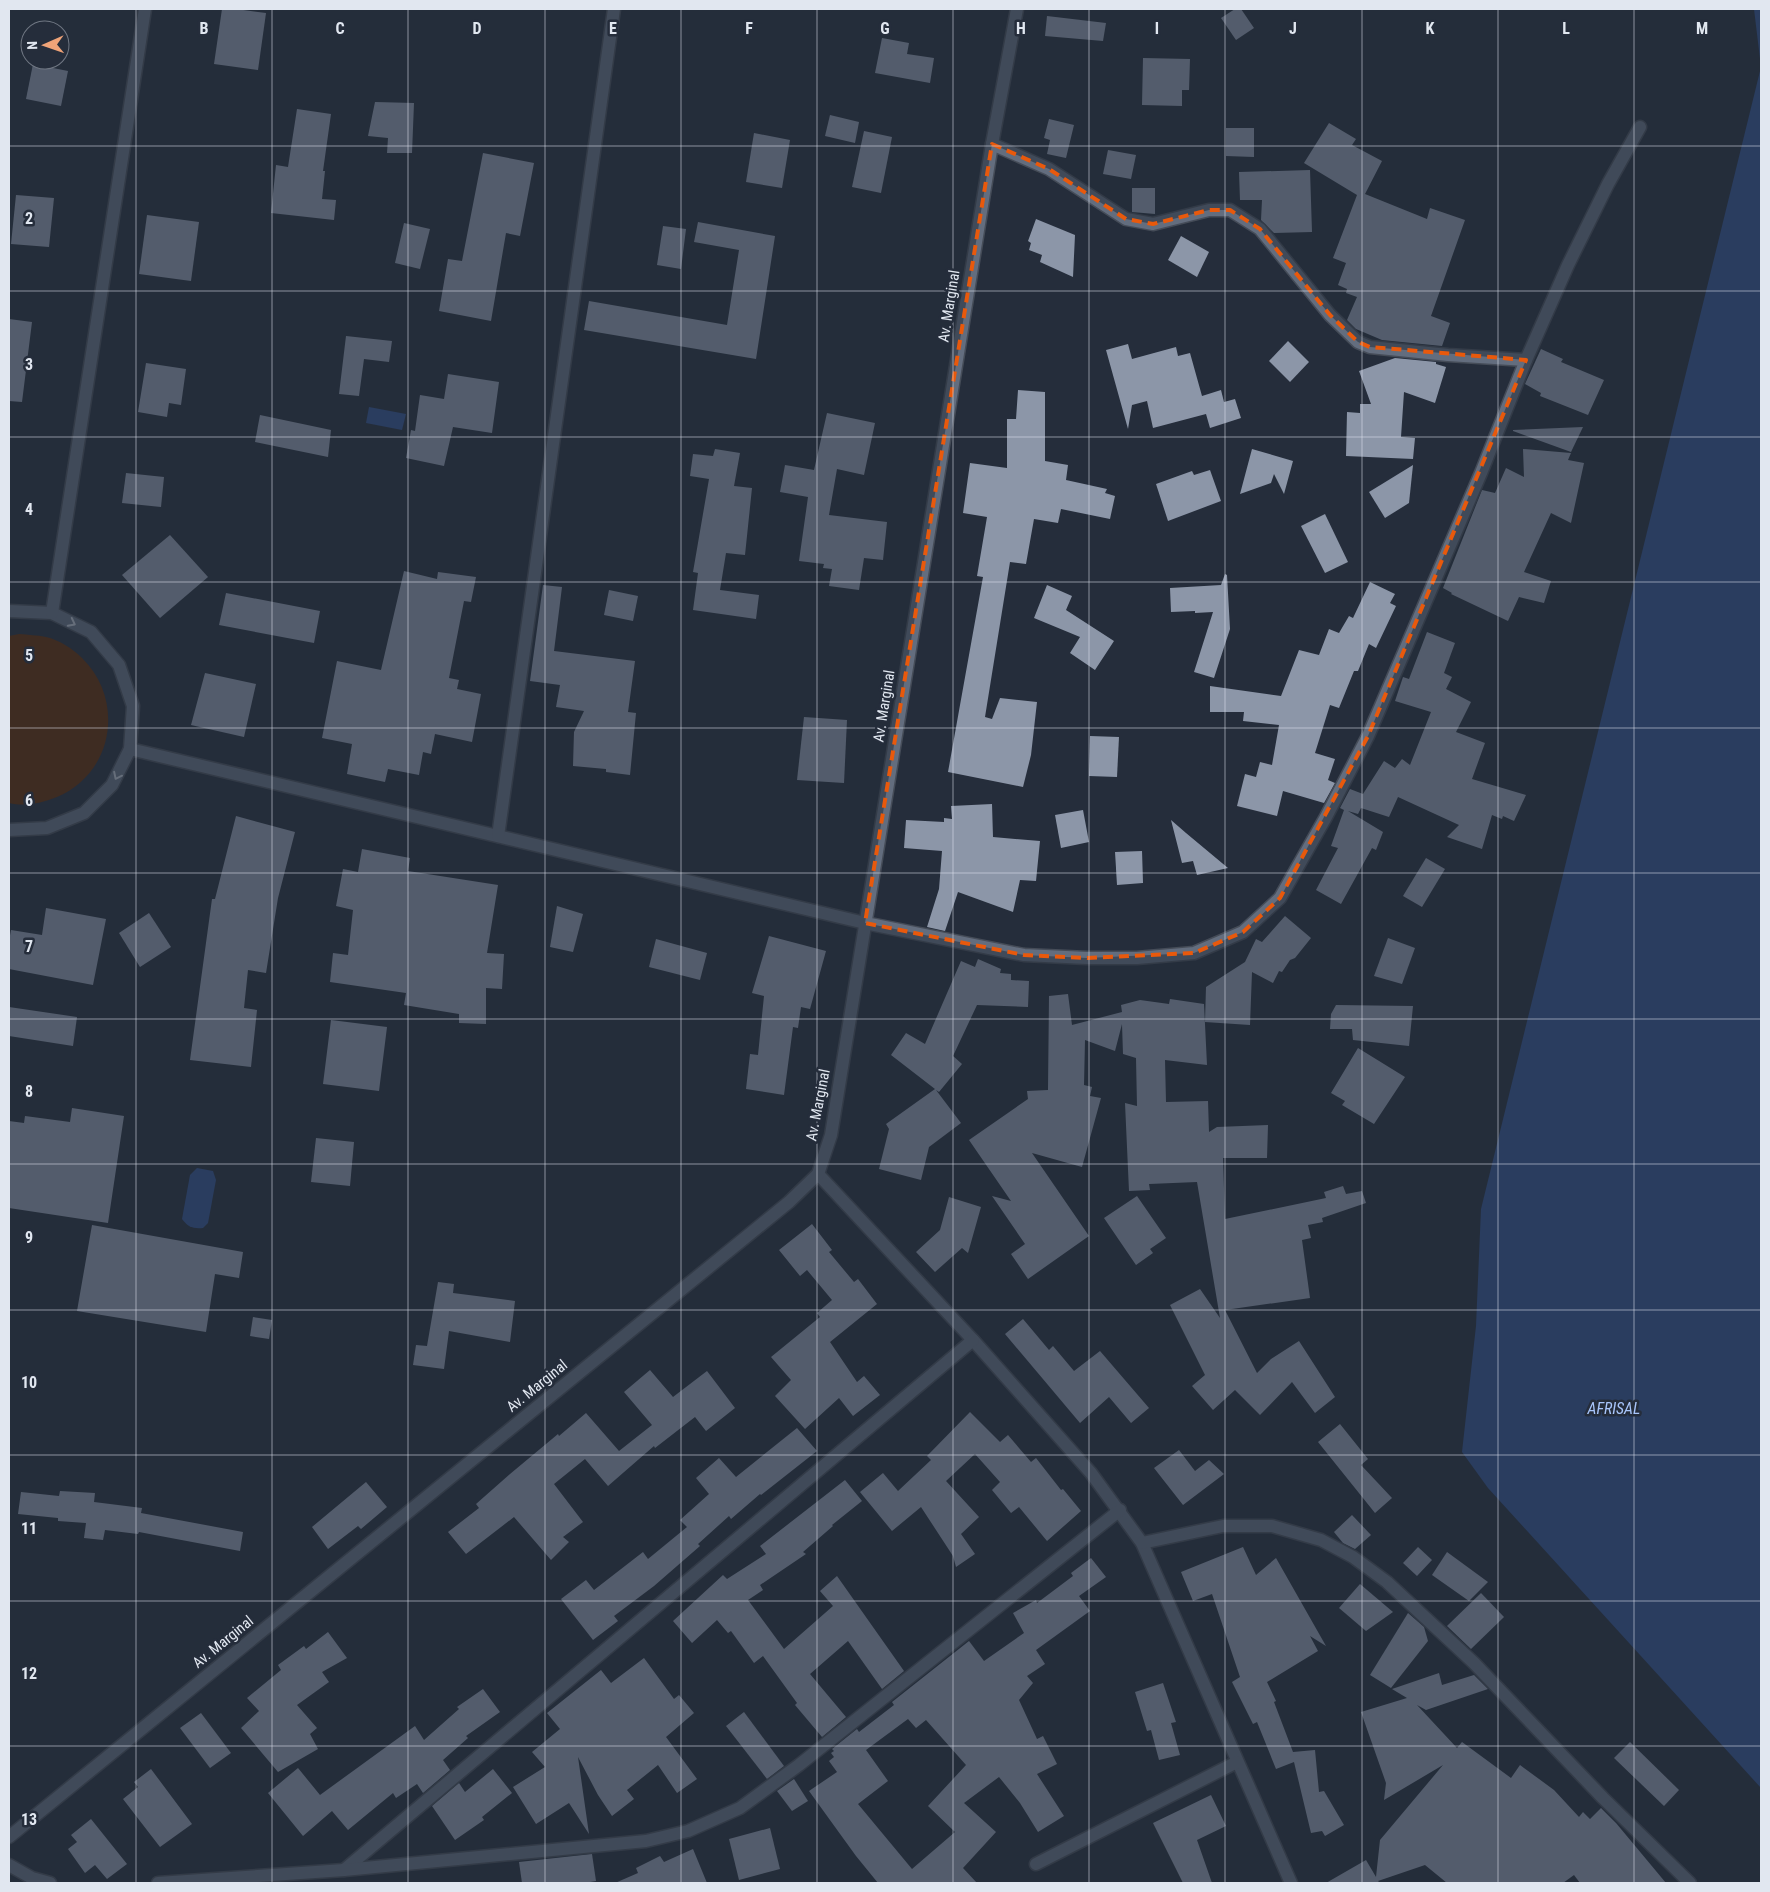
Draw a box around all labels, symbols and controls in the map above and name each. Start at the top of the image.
text: B [200,19,209,38]
text: C [335,19,345,38]
text: D [472,19,482,38]
text: E [609,19,617,38]
text: F [745,19,753,38]
text: G [880,19,890,38]
text: H [1016,19,1026,38]
text: I [1155,19,1159,38]
text: J [1289,19,1297,38]
text: K [1426,19,1435,38]
text: L [1562,19,1570,38]
text: M [1696,19,1708,38]
north arrow [20,20,70,70]
text: N [24,41,40,50]
text: 2 [25,209,33,228]
street label: Av. Marginal [934,269,964,343]
text: 3 [25,355,33,374]
text: 4 [25,500,33,519]
one-way arrow [67,617,76,627]
text: 5 [25,646,33,665]
street label: Av. Marginal [869,669,899,743]
one-way arrow [113,771,123,780]
text: 6 [25,791,33,810]
text: 7 [25,937,33,956]
street label: Av. Marginal [802,1067,834,1143]
text: 8 [25,1082,33,1101]
text: 9 [25,1228,33,1247]
street label: Av. Marginal [503,1356,571,1416]
text: 10 [21,1373,37,1392]
water label: AFRISAL [1587,1399,1640,1418]
text: 11 [21,1519,37,1538]
street label: Av. Marginal [189,1612,257,1672]
text: 12 [21,1664,37,1683]
text: 13 [21,1810,37,1829]

